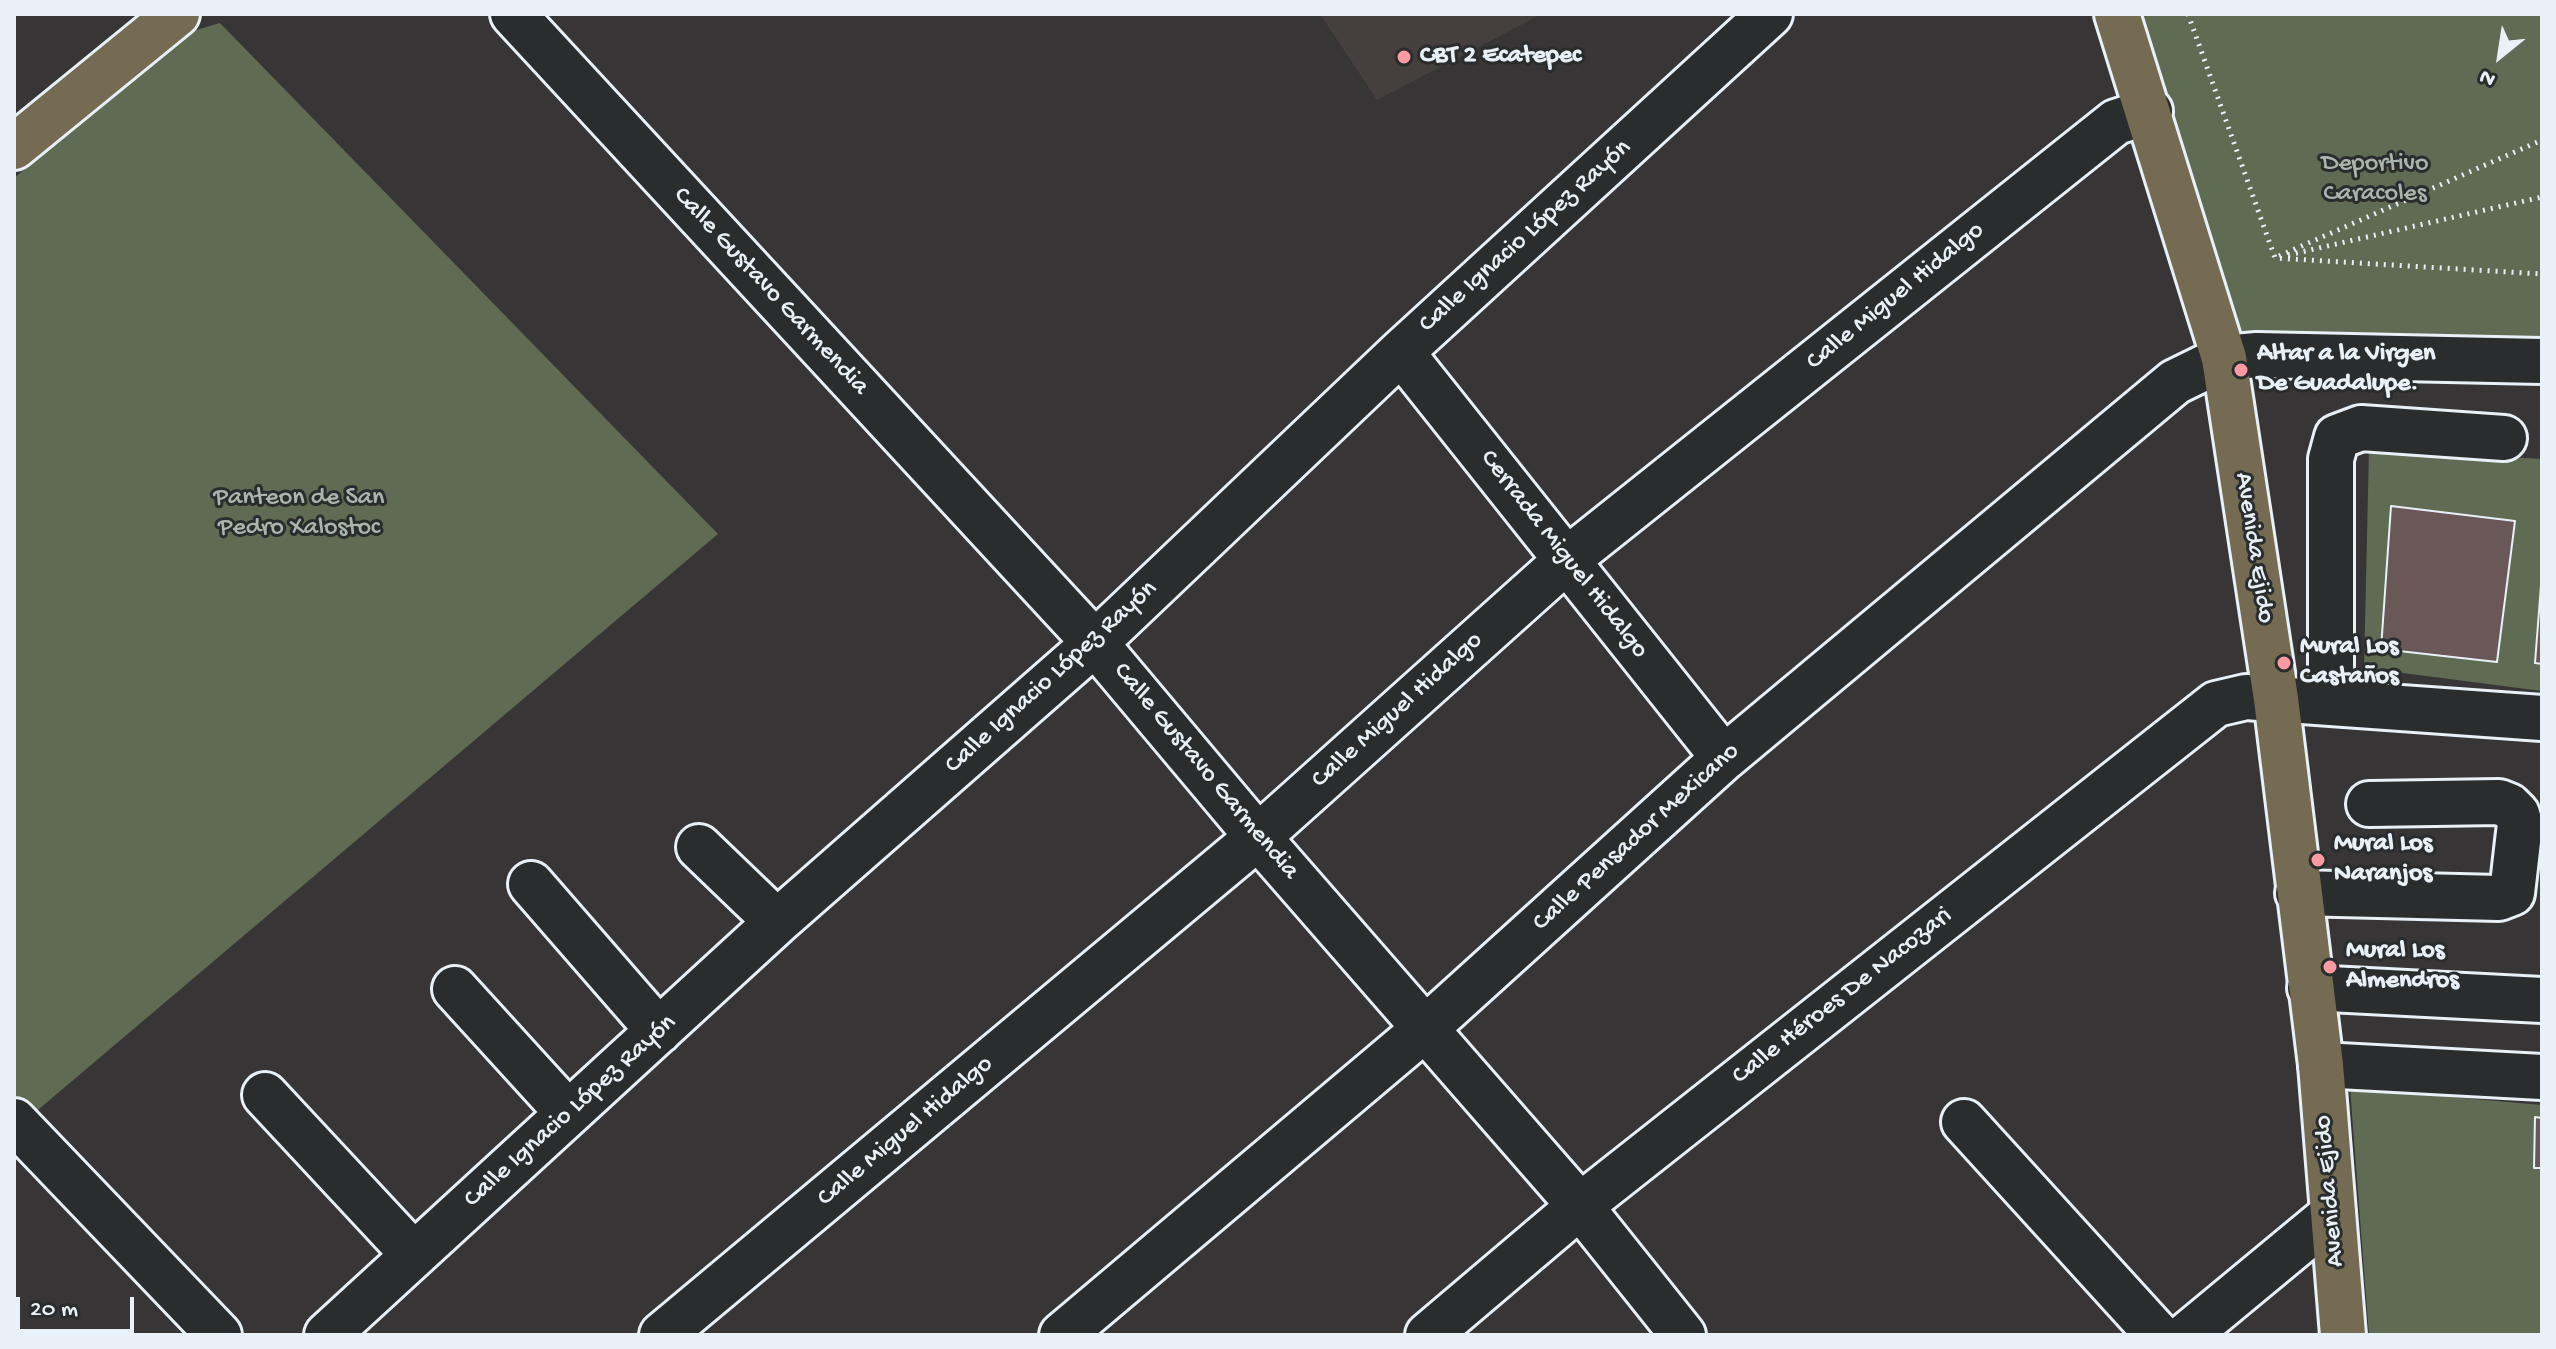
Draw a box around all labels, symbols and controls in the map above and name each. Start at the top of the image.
north arrow [2460,16,2540,96]
place label: CBT 2 Ecatepec [1420,41,1581,73]
marker: CBT 2 Ecatepec [1395,48,1413,66]
text: N [2475,62,2501,92]
street label: Calle Ignacio López Rayón [1413,133,1639,341]
park label: Deportivo Caracoles [2321,149,2429,210]
street label: Calle Gustavo Garmendia [665,181,875,403]
street label: Calle Miguel Hidalgo [1801,216,1991,378]
place label: Altar a la Virgen De Guadalupe. [2257,339,2435,400]
marker: Altar a la Virgen De Guadalupe. [2232,361,2250,379]
street label: Cerrada Miguel Hidalgo [1472,444,1654,666]
street label: Avenida Ejido [2226,470,2280,626]
park label: Panteon de San Pedro Xalostoc [214,483,384,544]
street label: Calle Ignacio López Rayón [939,574,1165,782]
street label: Calle Miguel Hidalgo [1306,626,1490,796]
place label: Mural Los Castaños [2300,632,2399,694]
marker: Mural Los Castaños [2275,654,2293,672]
street label: Calle Gustavo Garmendia [1105,657,1305,887]
street label: Calle Pensador Mexicano [1527,737,1747,939]
place label: Mural Los Naranjos [2334,829,2432,890]
marker: Mural Los Naranjos [2309,851,2327,869]
street label: Calle Héroes De Nacozari [1727,901,1959,1093]
place label: Mural Los Almendros [2346,936,2459,998]
marker: Mural Los Almendros [2321,958,2339,976]
street label: Calle Ignacio López Rayón [458,1008,684,1216]
street label: Calle Miguel Hidalgo [812,1049,1000,1215]
street label: Avenida Ejido [2309,1114,2353,1268]
scale bar [20,1281,138,1331]
text: 20 m [30,1296,78,1325]

